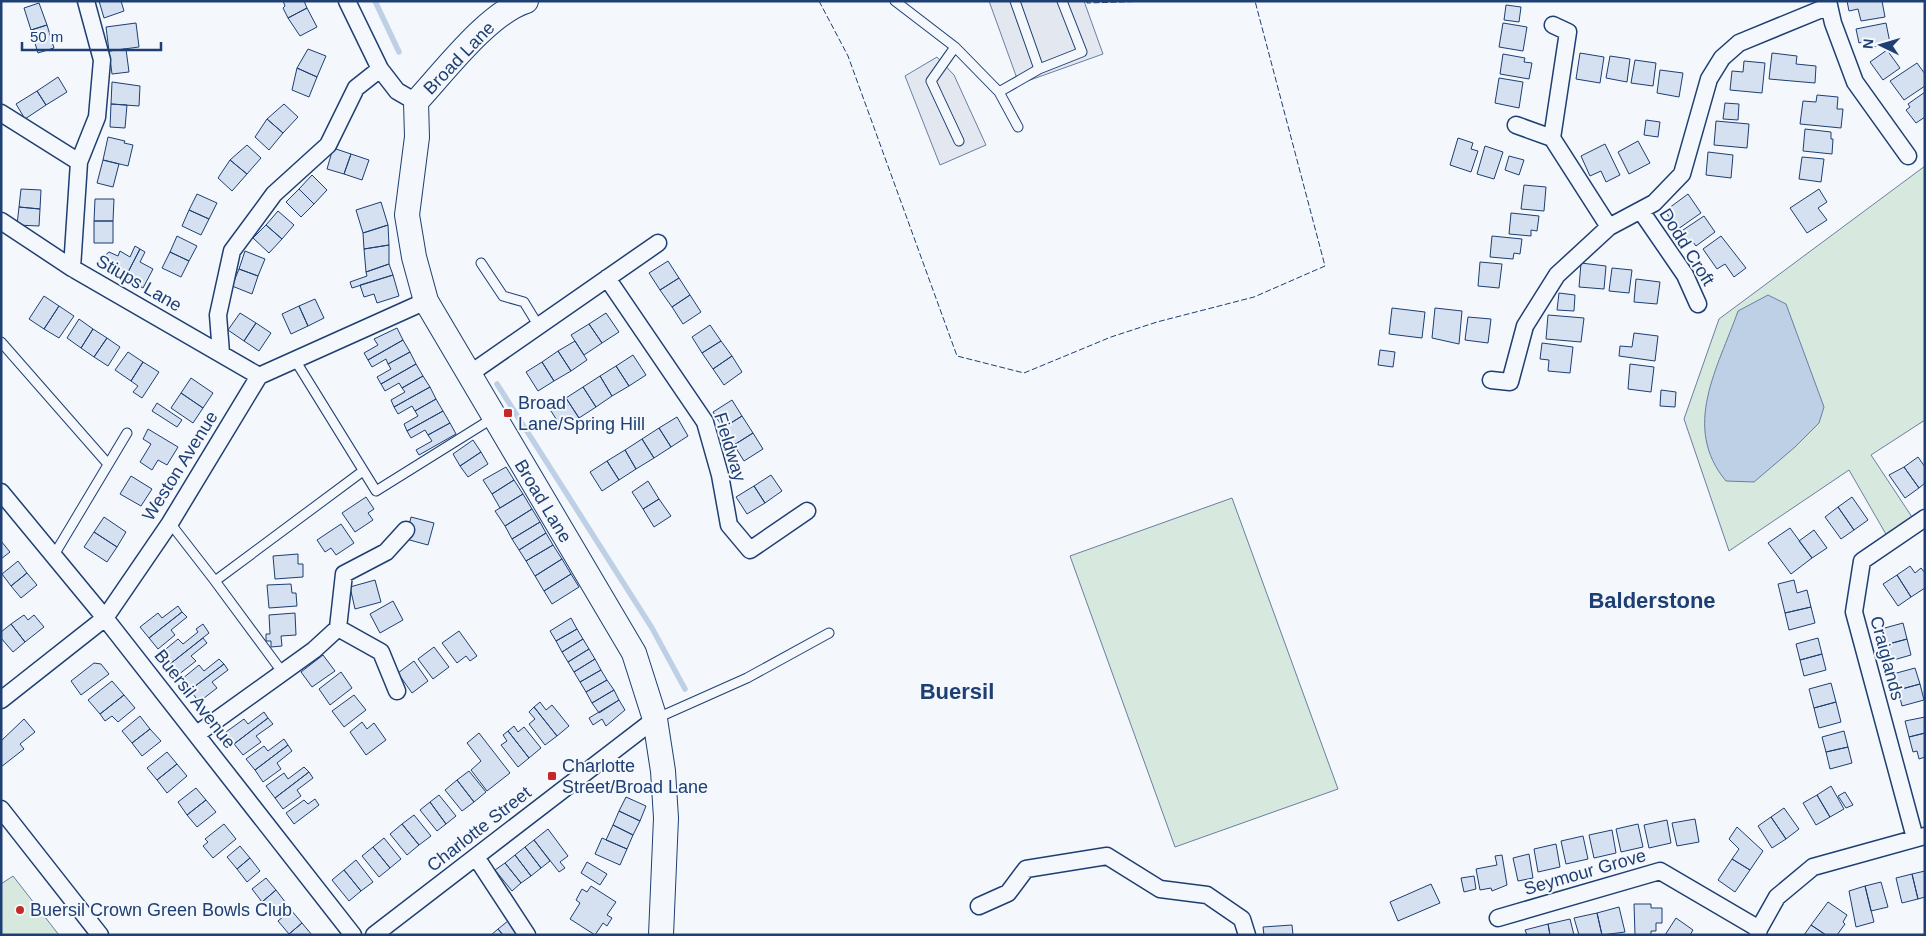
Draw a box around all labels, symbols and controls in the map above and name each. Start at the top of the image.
street label: Broad Lane [419,18,499,98]
scale bar [22,20,161,52]
north arrow [1856,20,1906,70]
text: 50 m [30,28,63,45]
text: N [1860,38,1876,50]
street label: Dodd Croft [1655,205,1719,289]
street label: Stiups Lane [93,251,185,315]
place label: Broad Lane/Spring Hill [518,393,645,434]
marker: Broad Lane/Spring Hill [502,407,514,419]
street label: Weston Avenue [138,408,222,524]
street label: Fieldway [710,410,750,484]
street label: Broad Lane [510,456,576,546]
district label: Balderstone [1588,588,1716,613]
street label: Craiglands [1866,614,1908,702]
street label: Buersil Avenue [150,646,240,752]
district label: Buersil [920,679,994,704]
place label: Charlotte Street/Broad Lane [562,756,708,797]
marker: Charlotte Street/Broad Lane [546,770,558,782]
street label: Charlotte Street [423,782,535,876]
street label: Seymour Grove [1522,845,1648,899]
place label: Buersil Crown Green Bowls Club [30,900,292,920]
marker: Buersil Crown Green Bowls Club [14,904,26,916]

